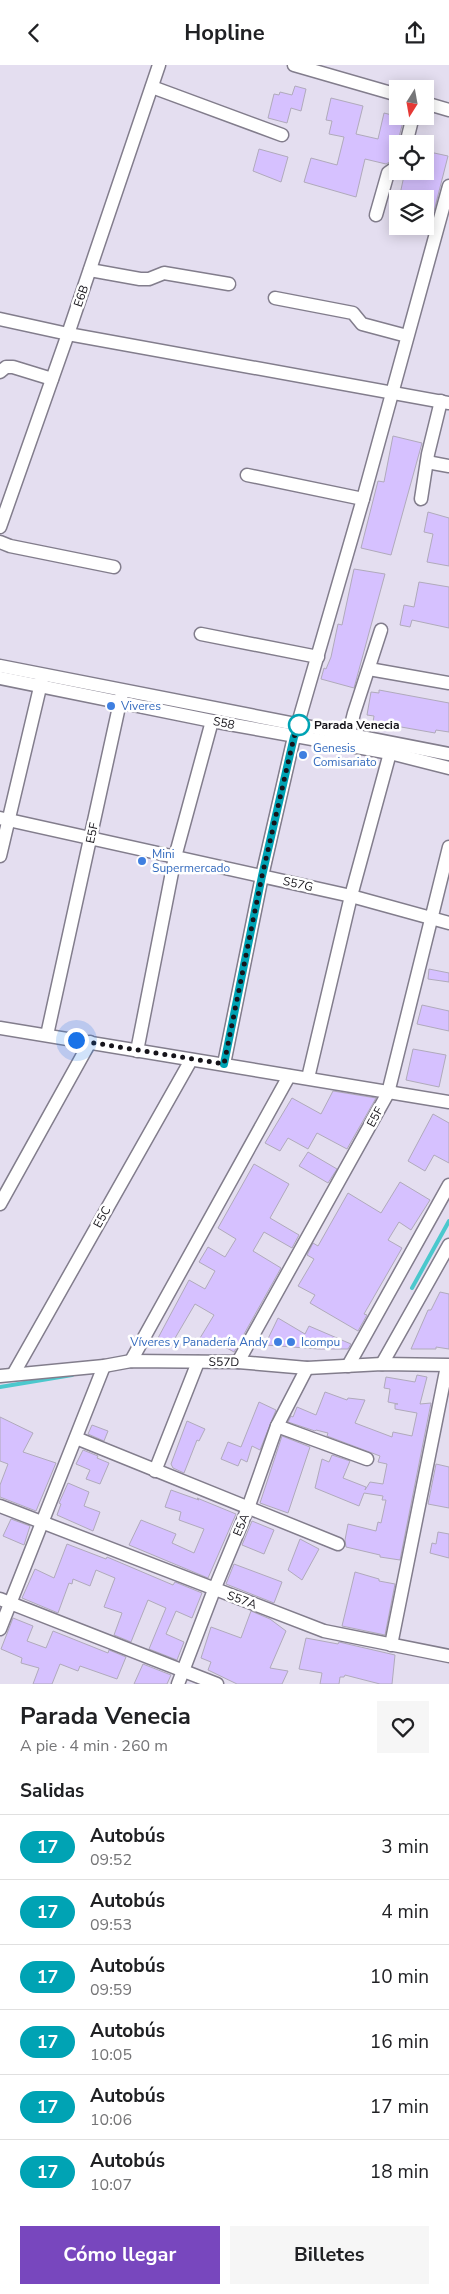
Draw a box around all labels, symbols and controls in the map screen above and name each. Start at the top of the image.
text: Hopline [184,18,265,48]
icon: back [20,19,48,47]
icon: share [401,19,429,47]
north arrow [389,80,434,125]
map controls [389,80,434,235]
button: locate [389,135,434,180]
button: layers [389,190,434,235]
street label: E6B [70,283,92,309]
place label: Viveres [120,698,161,714]
marker: Viveres [105,700,117,712]
street label: S58 [212,713,236,733]
marker: Parada Venecia [288,714,310,736]
place label: Parada Venecia [314,717,399,733]
place label: Genesis Comisariato [313,740,377,770]
marker: Genesis Comisariato [297,749,309,761]
street label: E5F [82,821,102,845]
place label: Mini Supermercado [152,846,231,876]
marker: Mini Supermercado [136,855,148,867]
street label: S57G [281,873,315,895]
your location [64,1028,89,1053]
street label: E5F [363,1104,387,1130]
street label: E5C [90,1203,114,1231]
place label: Víveres y Panadería Andy [129,1334,269,1350]
place label: Icompu [301,1334,340,1350]
marker: Víveres y Panadería Andy [272,1336,284,1348]
marker: Icompu [285,1336,297,1348]
street label: S57D [209,1354,240,1370]
street label: E5A [229,1511,253,1539]
street label: S57A [225,1587,259,1613]
text: Parada Venecia [20,1700,191,1732]
button: heart [377,1701,429,1753]
text: A pie · 4 min · 260 m [20,1735,168,1757]
text: Salidas [20,1778,84,1804]
text: Autobús [90,1823,165,1849]
text: 3 min [381,1834,429,1860]
text: 17 [37,1835,58,1859]
text: 09:52 [90,1849,132,1871]
text: Autobús [90,1888,165,1914]
text: 4 min [381,1899,429,1925]
text: 17 [37,1900,58,1924]
text: 09:53 [90,1914,132,1936]
text: Autobús [90,1953,165,1979]
text: 10 min [370,1964,429,1990]
text: 17 [37,1965,58,1989]
text: 09:59 [90,1979,132,2001]
text: Autobús [90,2018,165,2044]
text: 16 min [370,2029,429,2055]
text: 17 [37,2030,58,2054]
text: 10:05 [90,2044,132,2066]
text: Autobús [90,2083,165,2109]
text: 17 min [370,2094,429,2120]
text: 17 [37,2095,58,2119]
text: 10:06 [90,2109,132,2131]
text: Autobús [90,2148,165,2174]
text: 18 min [370,2159,429,2185]
text: 17 [37,2160,58,2184]
text: 10:07 [90,2174,132,2196]
button: Cómo llegar [20,2226,220,2284]
button: Billetes [230,2226,429,2284]

